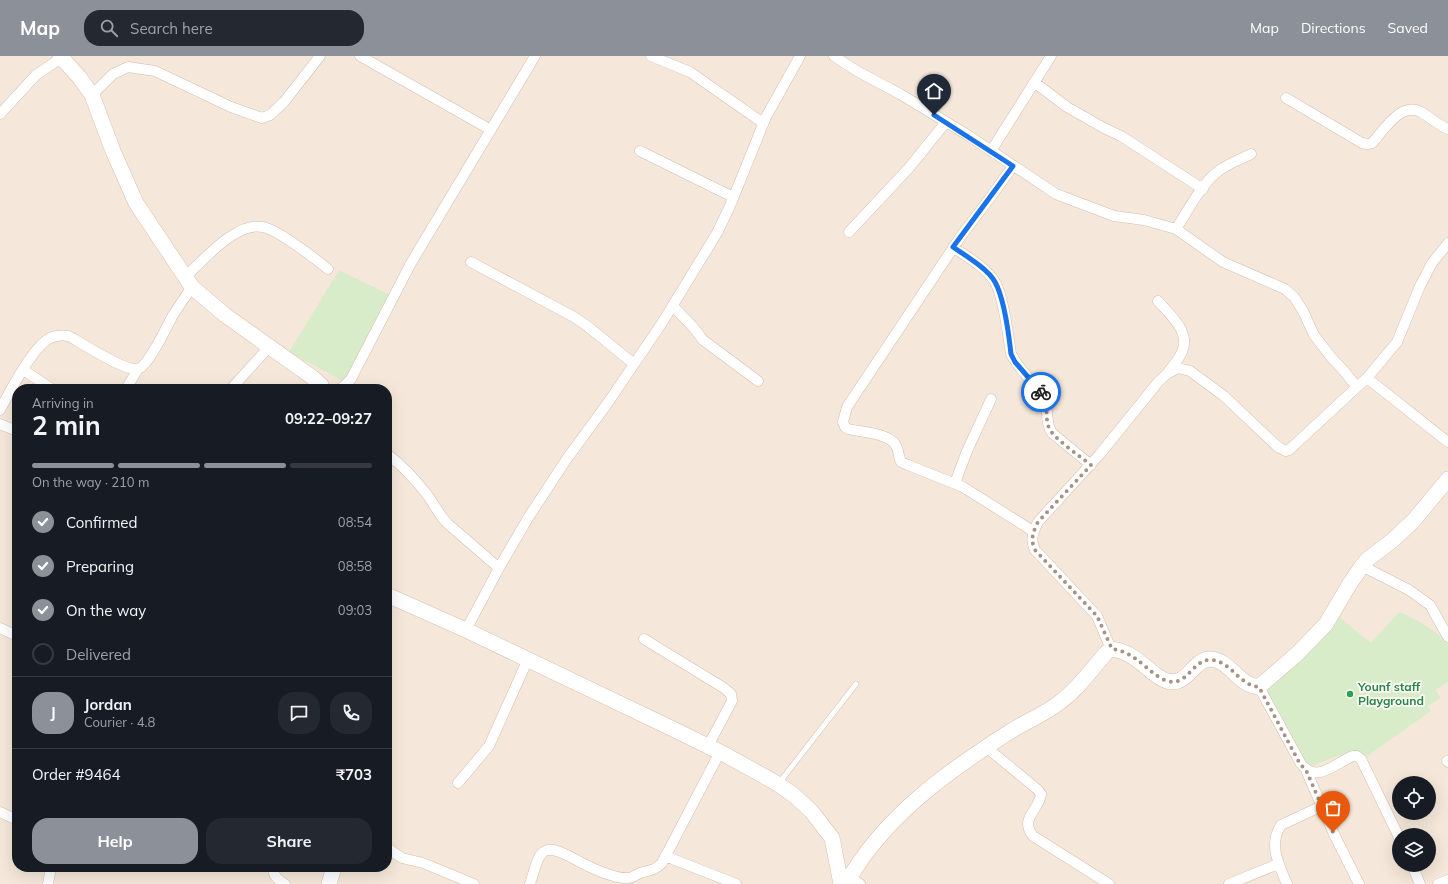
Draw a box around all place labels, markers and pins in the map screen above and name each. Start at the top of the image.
pin [917,74,951,115]
place label: Younf staff Playground [1357,679,1424,708]
marker: Younf staff Playground [1345,689,1355,699]
pin [1316,791,1350,832]

